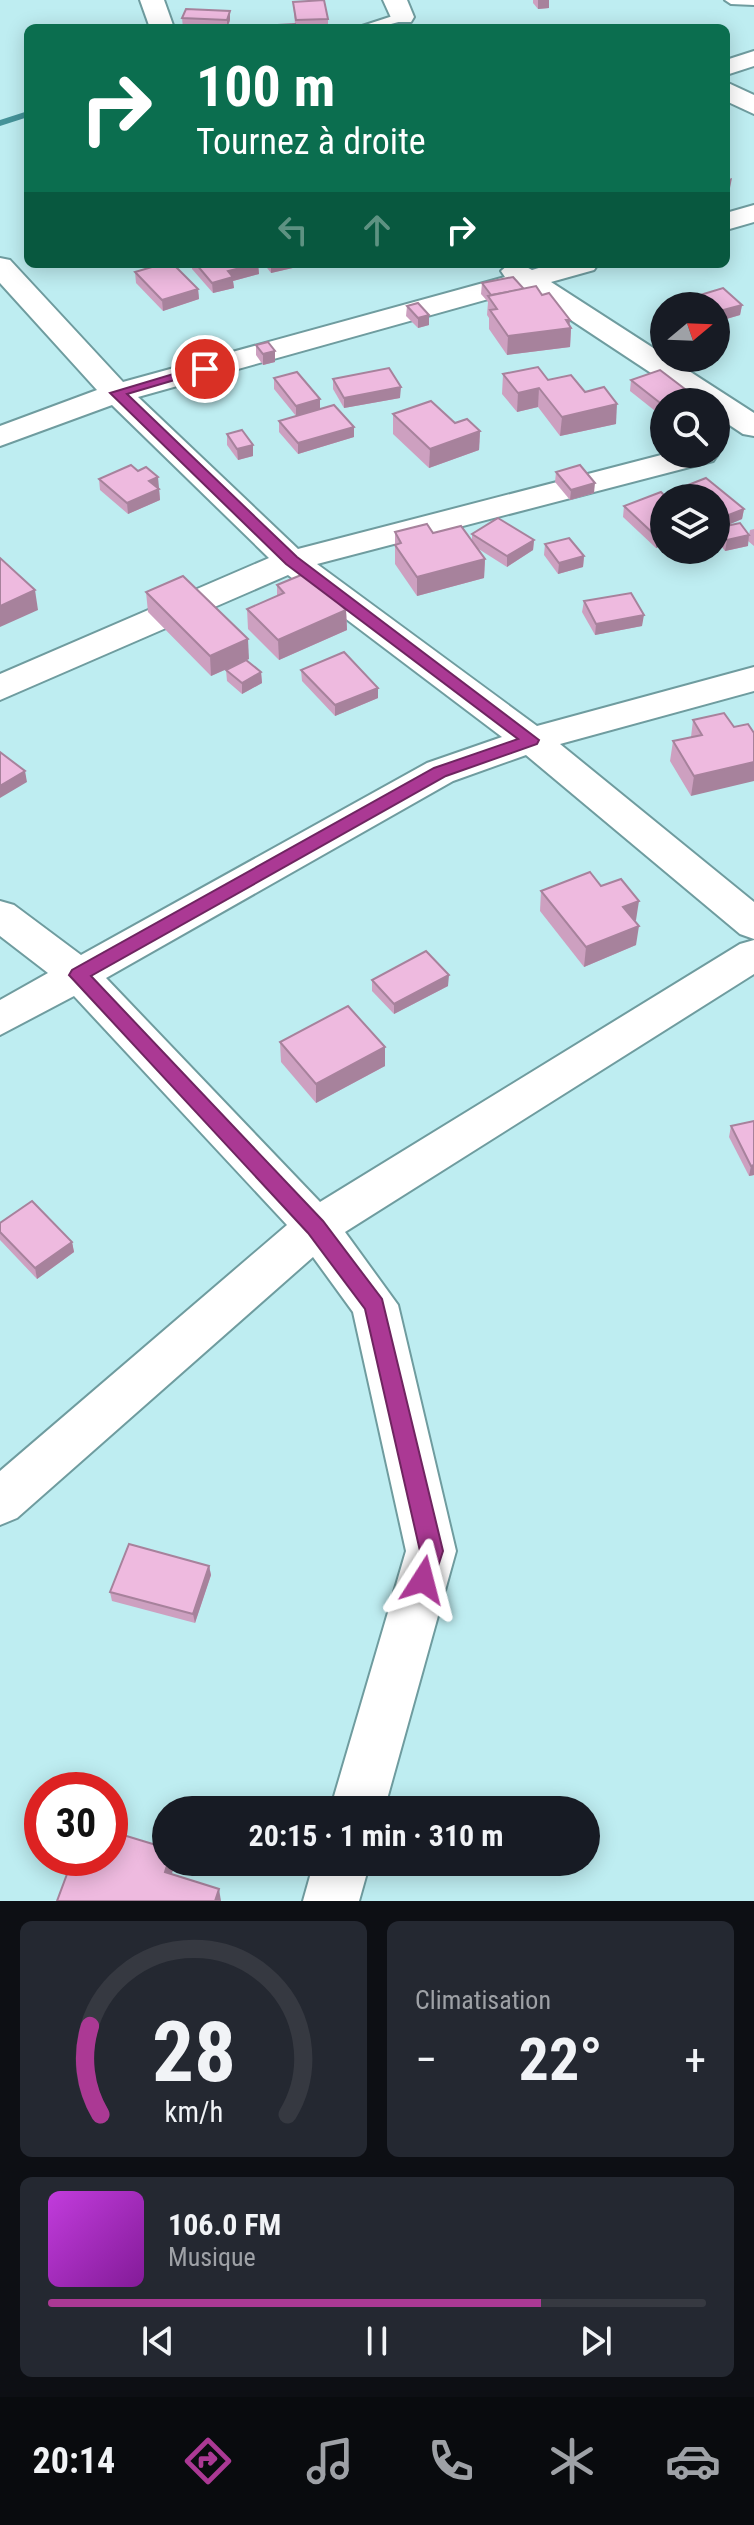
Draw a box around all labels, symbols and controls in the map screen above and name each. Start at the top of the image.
text: 100 m [196,54,335,120]
icon: right [64,56,168,160]
text: Tournez à droite [196,121,426,163]
icon: left [271,208,315,252]
icon: ahead [355,208,399,252]
icon: right [439,208,483,252]
north arrow [650,292,730,372]
map controls [650,292,730,564]
pin [171,335,239,403]
icon: arrive [183,347,227,391]
button: search [650,388,730,468]
button: layers [650,484,730,564]
position arrow [381,1538,465,1622]
speed limit sign: 30 [24,1772,128,1876]
text: 20:15 · 1 min · 310 m [249,1818,503,1853]
text: Climatisation [415,1985,551,2015]
text: 28 [151,2004,236,2101]
text: 22° [519,2024,603,2095]
text: − [415,2034,437,2086]
text: + [684,2034,706,2086]
text: km/h [164,2095,223,2129]
text: 106.0 FM [168,2207,281,2242]
text: Musique [168,2242,256,2272]
icon: previous [136,2319,180,2363]
icon: pause [355,2319,399,2363]
icon: next [574,2319,618,2363]
icon: directions [180,2433,236,2489]
icon: music [302,2433,358,2489]
icon: phone [423,2433,479,2489]
icon: climate [544,2433,600,2489]
icon: car [665,2433,721,2489]
text: 20:14 [33,2440,115,2482]

